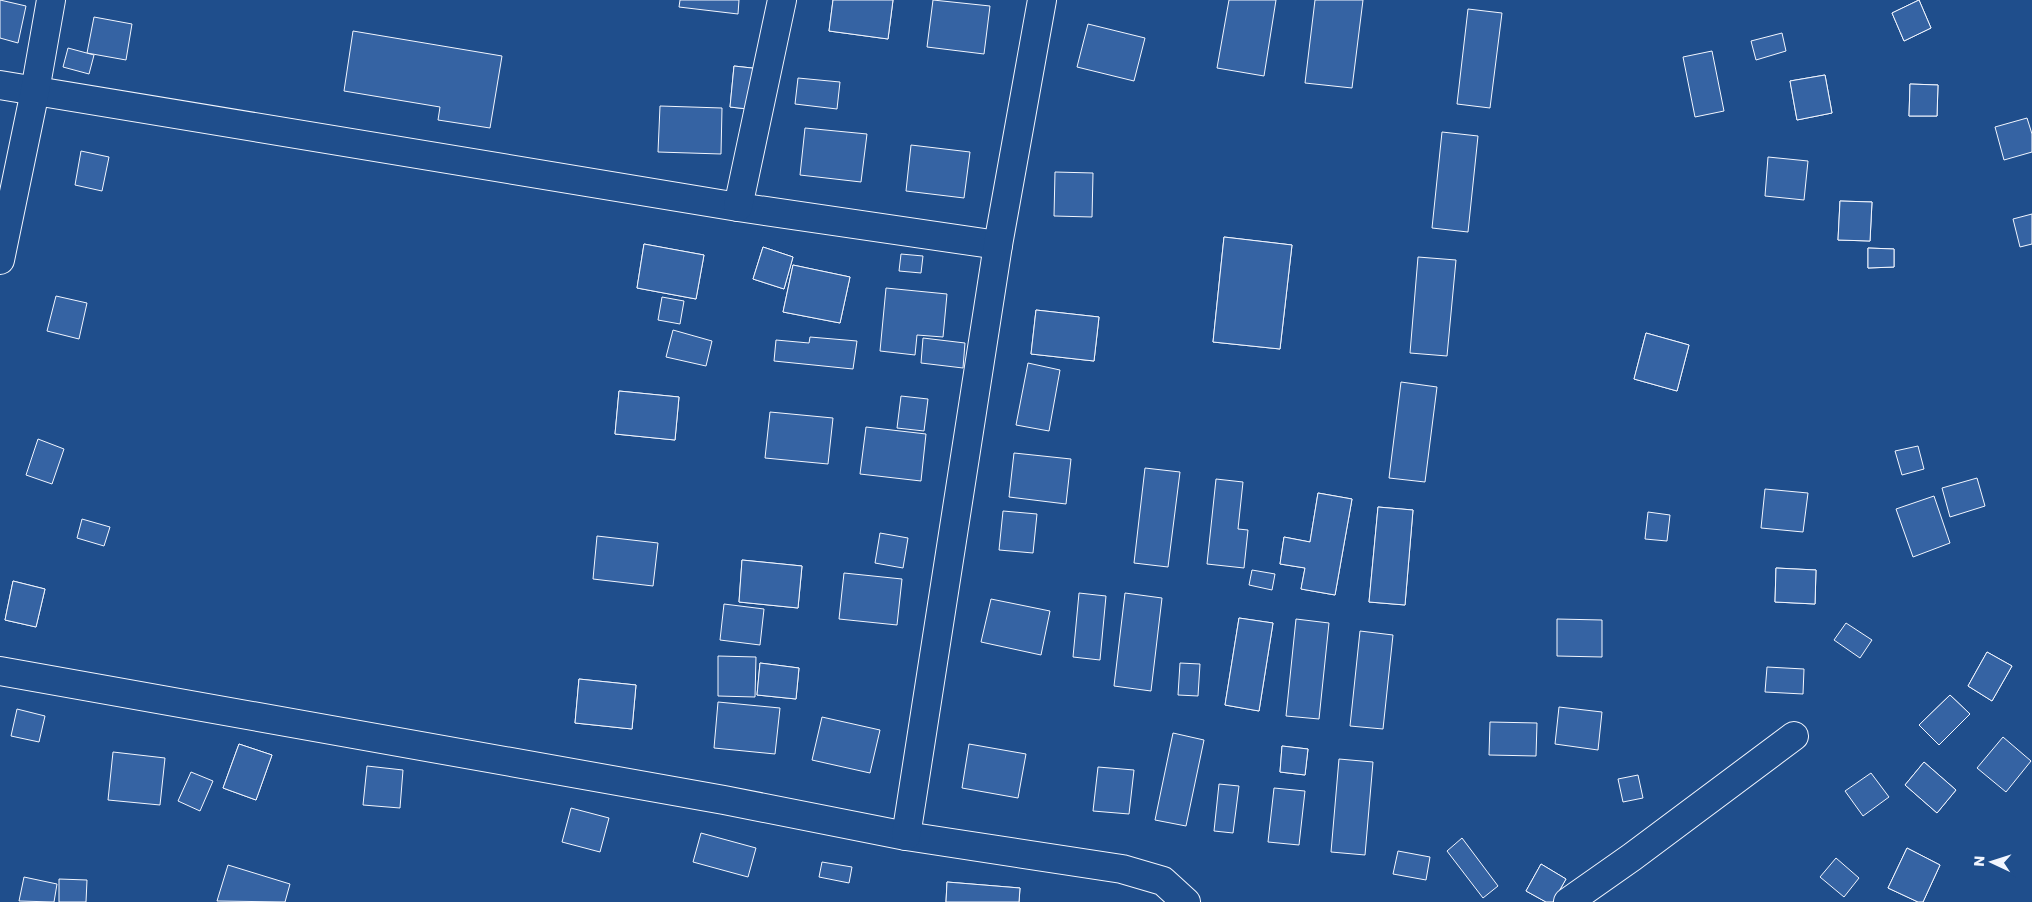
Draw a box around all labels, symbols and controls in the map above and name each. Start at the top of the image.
north arrow [1967,837,2017,887]
text: N [1969,855,1989,867]

